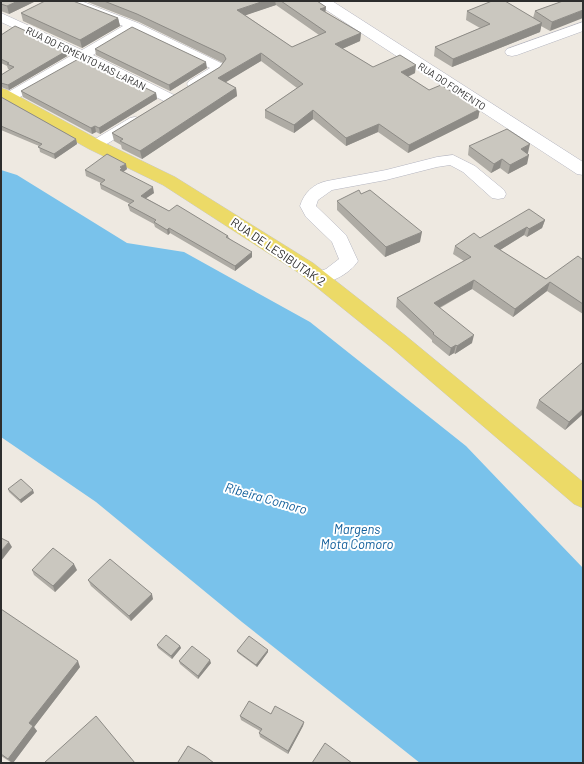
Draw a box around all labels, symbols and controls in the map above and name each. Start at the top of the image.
street label: RUA DO FOMENTO HAS LARAN [24,24,148,92]
street label: RUA DO FOMENTO [416,60,488,112]
street label: RUA DE LESIBUTAK 2 [229,214,328,288]
water label: Ribeira Comoro [223,479,309,517]
water label: Margens Mota Comoro [321,521,394,552]

